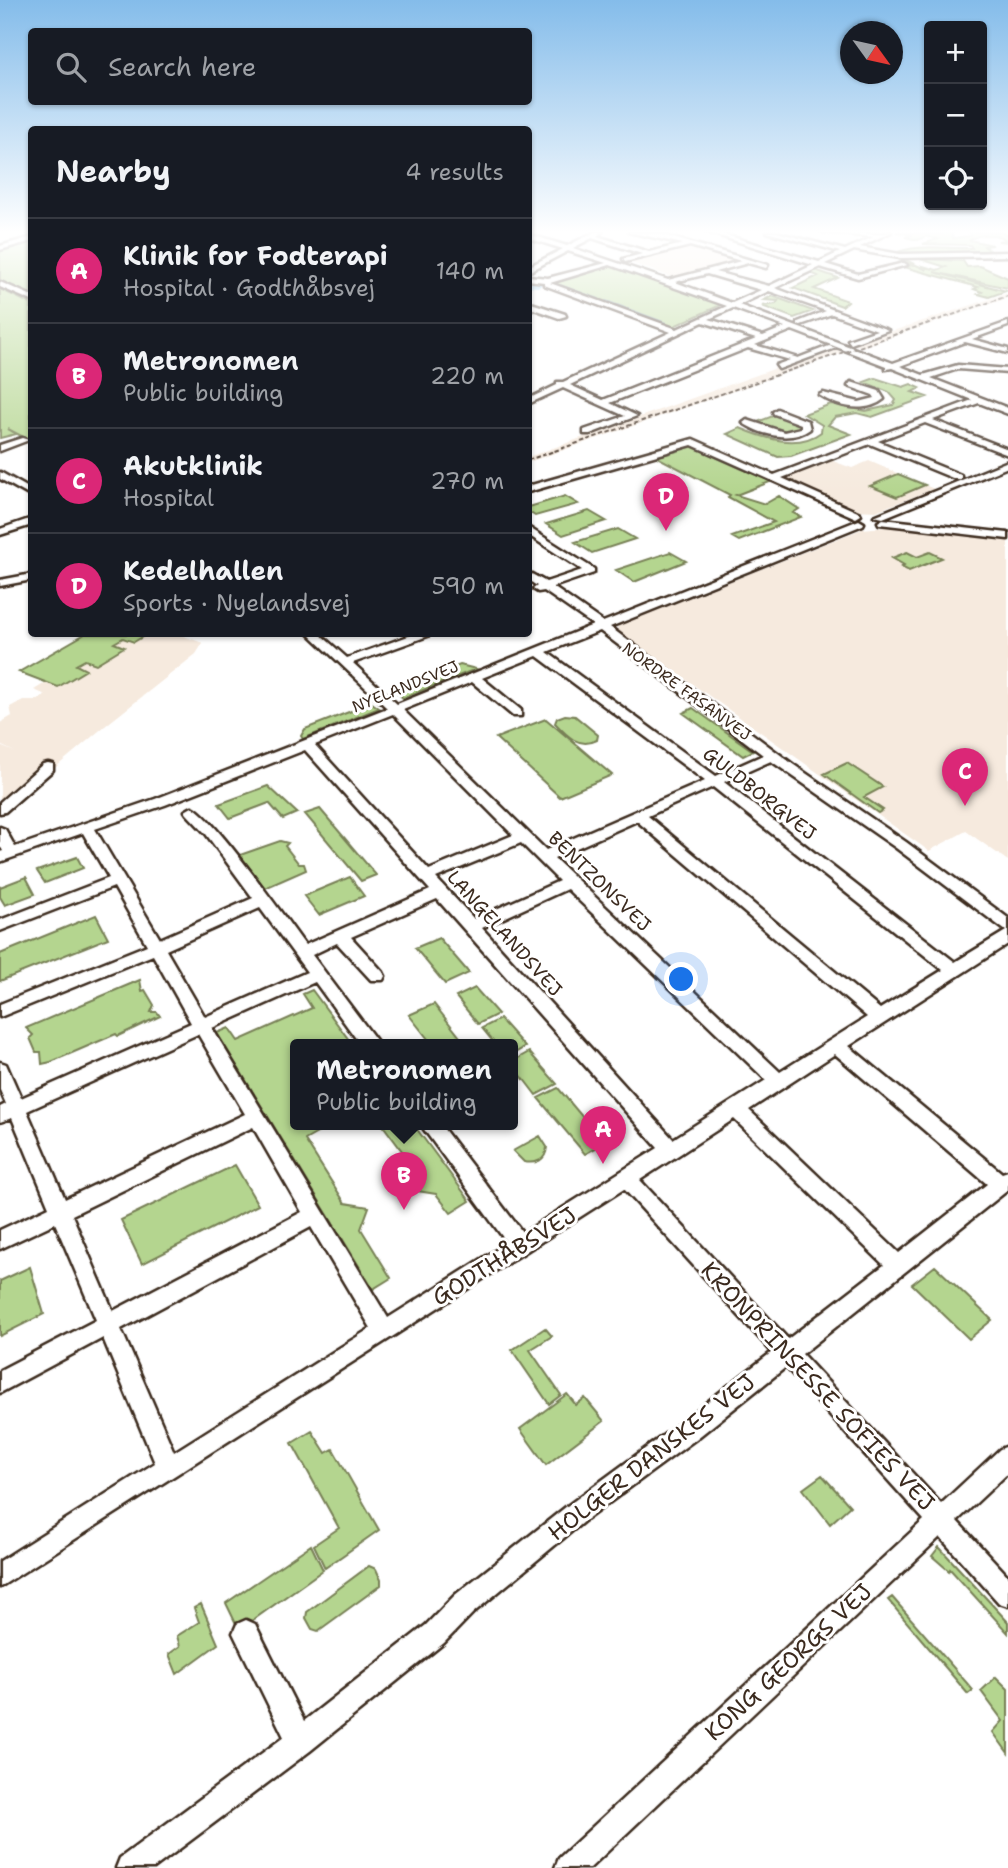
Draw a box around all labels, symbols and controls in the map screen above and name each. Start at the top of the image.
north arrow [840,21,903,84]
map controls [924,21,987,210]
button: + [924,21,987,84]
search box [28,28,532,105]
icon: search [52,48,90,86]
text: Search here [108,49,257,84]
button: − [924,84,987,147]
button: locate [924,147,987,210]
text: Nearby [56,151,171,192]
text: 4 results [405,157,504,187]
text: Klinik for Fodterapi [123,238,388,273]
text: A [70,256,88,286]
text: 140 m [436,256,504,286]
text: Hospital · Godthåbsvej [123,273,375,303]
text: Metronomen [123,343,298,378]
text: B [72,361,86,391]
text: 220 m [430,361,504,391]
text: Public building [123,378,283,408]
text: Akutklinik [123,448,263,483]
text: C [72,466,86,496]
text: 270 m [430,466,504,496]
pin: D [643,473,689,531]
text: Hospital [123,483,214,513]
text: Kedelhallen [123,553,283,588]
text: D [71,571,87,601]
text: 590 m [431,571,504,601]
text: Sports · Nyelandsvej [123,588,350,618]
street label: NORDRE FASANVEJ [618,638,755,745]
street label: NYELANDSVEJ [349,656,462,717]
street label: GULDBORGVEJ [698,741,821,845]
pin: C [942,748,988,806]
street label: BENTZONSVEJ [543,826,656,937]
street label: LANGELANDSVEJ [441,865,568,1002]
your location [664,962,698,996]
popup [290,1039,518,1130]
text: Metronomen [316,1052,492,1087]
text: Public building [316,1087,477,1117]
pin: A [580,1106,626,1164]
pin: B [381,1152,427,1210]
street label: GODTHÅBSVEJ [426,1199,582,1312]
street label: KRONPRINSESSE SOFIES VEJ [695,1255,941,1517]
street label: HOLGER DANSKES VEJ [541,1367,761,1547]
street label: KONG GEORGS VEJ [698,1577,878,1747]

